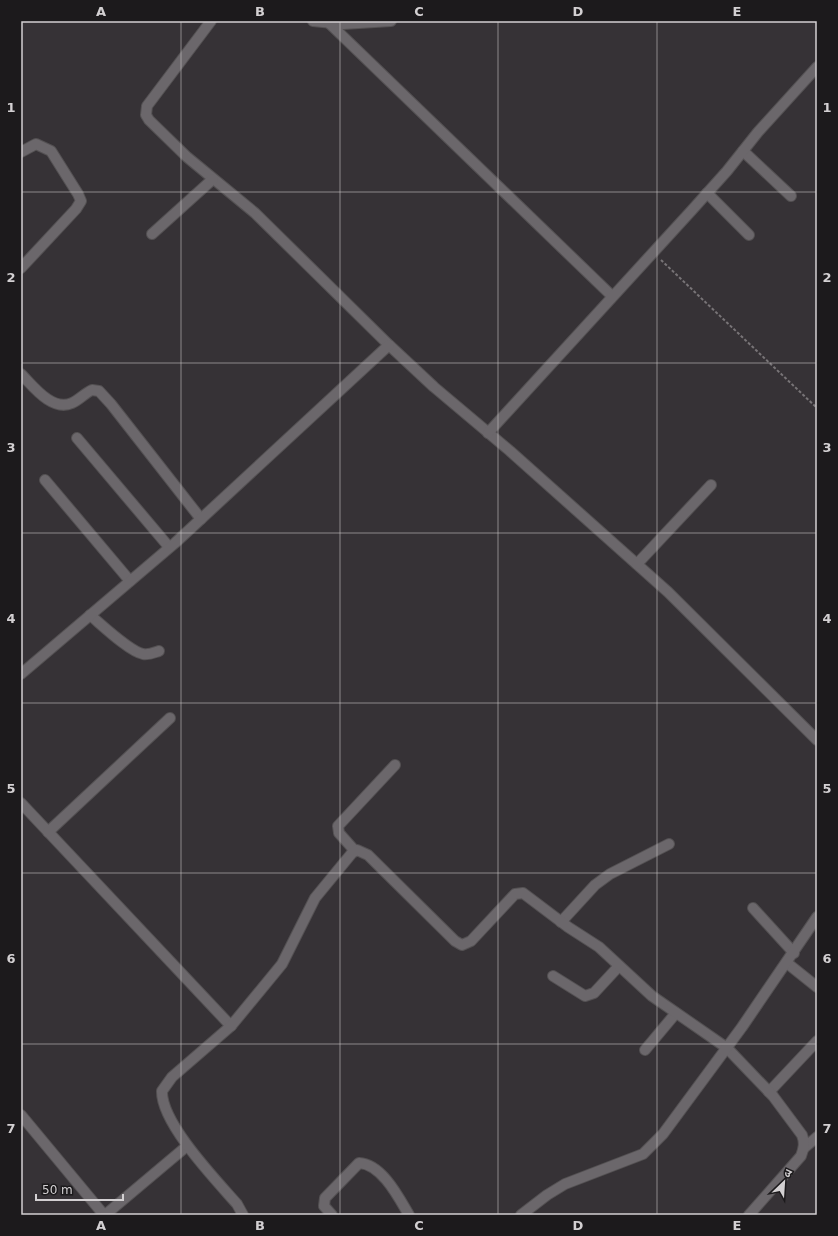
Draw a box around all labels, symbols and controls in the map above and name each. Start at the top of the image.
text: A [96,4,106,19]
text: B [255,4,265,19]
text: C [414,4,424,19]
text: D [573,4,584,19]
text: E [733,4,741,19]
text: 1 [6,100,16,115]
text: 1 [822,100,832,115]
text: 2 [6,270,16,285]
text: 2 [822,270,832,285]
text: 3 [6,440,16,455]
text: 3 [822,440,832,455]
text: 4 [6,611,16,626]
text: 4 [822,611,832,626]
text: 5 [6,781,16,796]
text: 5 [822,781,832,796]
text: 6 [6,951,16,966]
text: 6 [822,951,832,966]
text: 7 [6,1121,16,1136]
text: 7 [822,1121,832,1136]
north arrow [764,1162,804,1202]
text: उ [782,1166,794,1181]
scale bar [36,1176,123,1202]
text: 50 m [42,1183,73,1197]
text: A [96,1218,106,1233]
text: B [255,1218,265,1233]
text: C [414,1218,424,1233]
text: D [573,1218,584,1233]
text: E [733,1218,741,1233]

